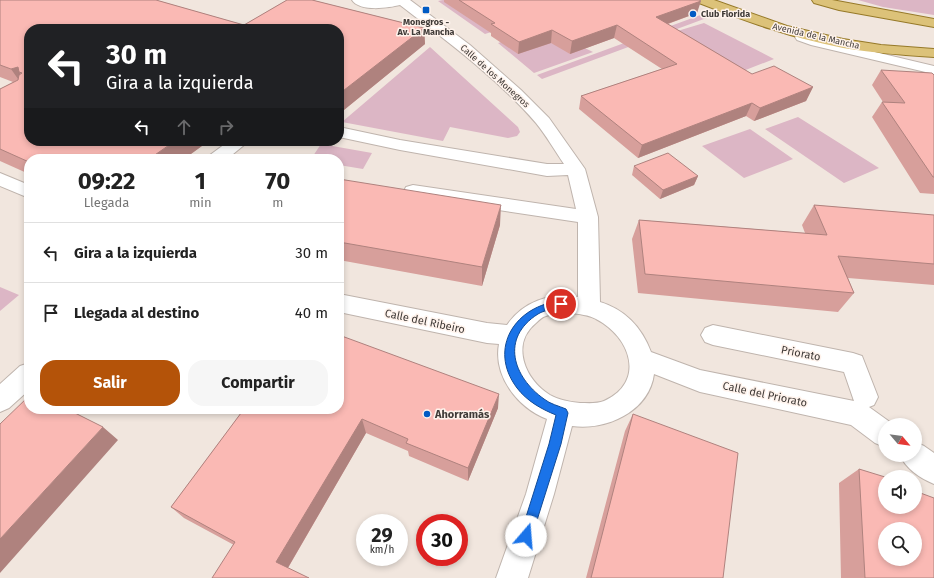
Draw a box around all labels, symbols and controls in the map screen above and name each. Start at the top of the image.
marker: Monegros - Av. La Mancha [421,5,431,15]
marker: Club Florida [688,9,698,19]
place label: Club Florida [701,9,750,19]
place label: Monegros - Av. La Mancha [396,17,455,37]
street label: Avenida de la Mancha [771,21,861,51]
text: 30 m [106,38,167,71]
icon: left [40,40,92,92]
street label: Calle de los Monegros [459,42,531,110]
text: Gira a la izquierda [106,72,254,94]
icon: left [131,116,153,138]
icon: ahead [173,116,195,138]
icon: right [215,116,237,138]
text: 09:22 [78,167,136,195]
text: 1 [195,167,206,195]
text: 70 [265,167,290,195]
text: Llegada [84,195,129,210]
text: min [189,195,212,210]
text: m [272,195,283,210]
icon: left [40,242,62,264]
text: Gira a la izquierda [74,244,197,262]
text: 30 m [295,244,328,262]
pin [544,287,578,321]
icon: arrive [550,293,572,315]
icon: arrive [40,302,62,324]
text: Llegada al destino [74,304,199,322]
text: 40 m [295,304,328,322]
street label: Calle del Ribeiro [384,307,466,336]
street label: Priorato [780,343,822,364]
button: Salir [40,360,180,406]
button: Compartir [188,360,328,406]
street label: Calle del Priorato [721,379,808,410]
place label: Ahorramás [434,408,490,421]
marker: Ahorramás [422,409,432,419]
north arrow [878,418,922,462]
map controls [878,418,922,566]
button: sound [878,470,922,514]
speed limit sign: 30 [416,514,468,566]
position arrow [505,515,547,557]
button: search [878,522,922,566]
text: 29 [371,523,393,547]
text: km/h [370,544,394,556]

